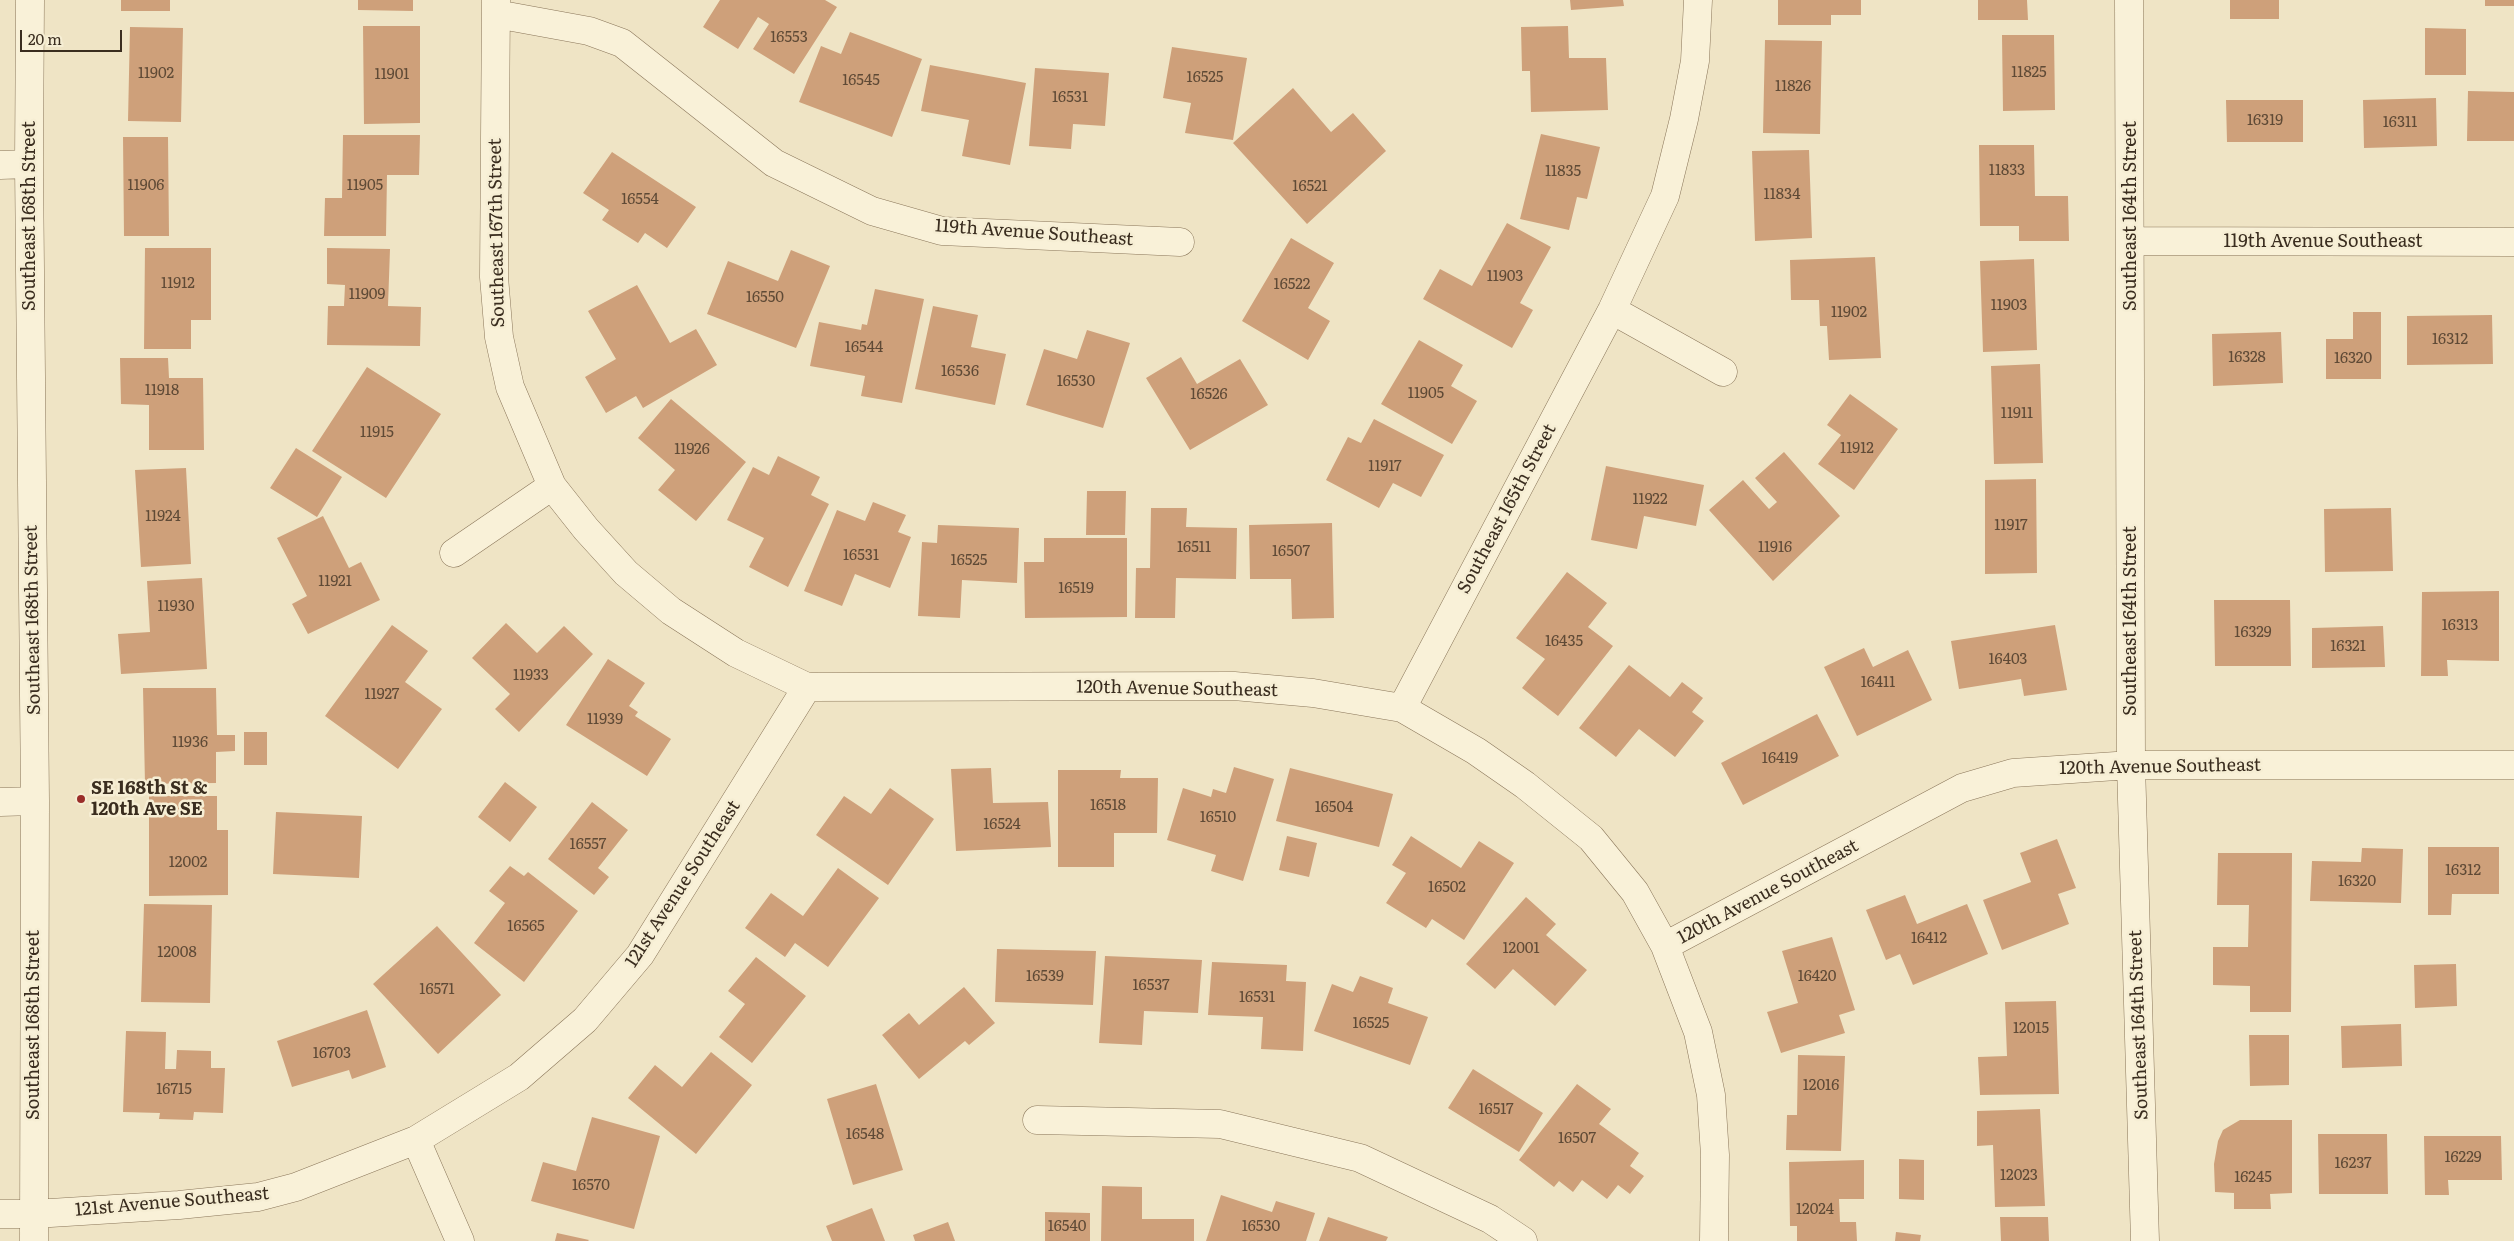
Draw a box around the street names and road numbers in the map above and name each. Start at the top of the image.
street label: Southeast 168th Street [19,121,41,311]
street label: Southeast 164th Street [2120,121,2142,311]
street label: Southeast 167th Street [485,138,509,328]
street label: 119th Avenue Southeast [934,215,1134,251]
street label: 119th Avenue Southeast [2224,231,2422,253]
street label: Southeast 165th Street [1453,420,1561,598]
street label: Southeast 168th Street [21,525,45,715]
street label: Southeast 164th Street [2120,526,2142,716]
street label: 120th Avenue Southeast [1076,676,1278,702]
street label: 120th Avenue Southeast [2059,754,2261,780]
street label: 121st Avenue Southeast [621,796,745,972]
street label: 120th Avenue Southeast [1674,835,1862,949]
street label: Southeast 168th Street [23,930,45,1120]
street label: Southeast 164th Street [2125,930,2153,1120]
street label: 121st Avenue Southeast [74,1183,270,1221]

